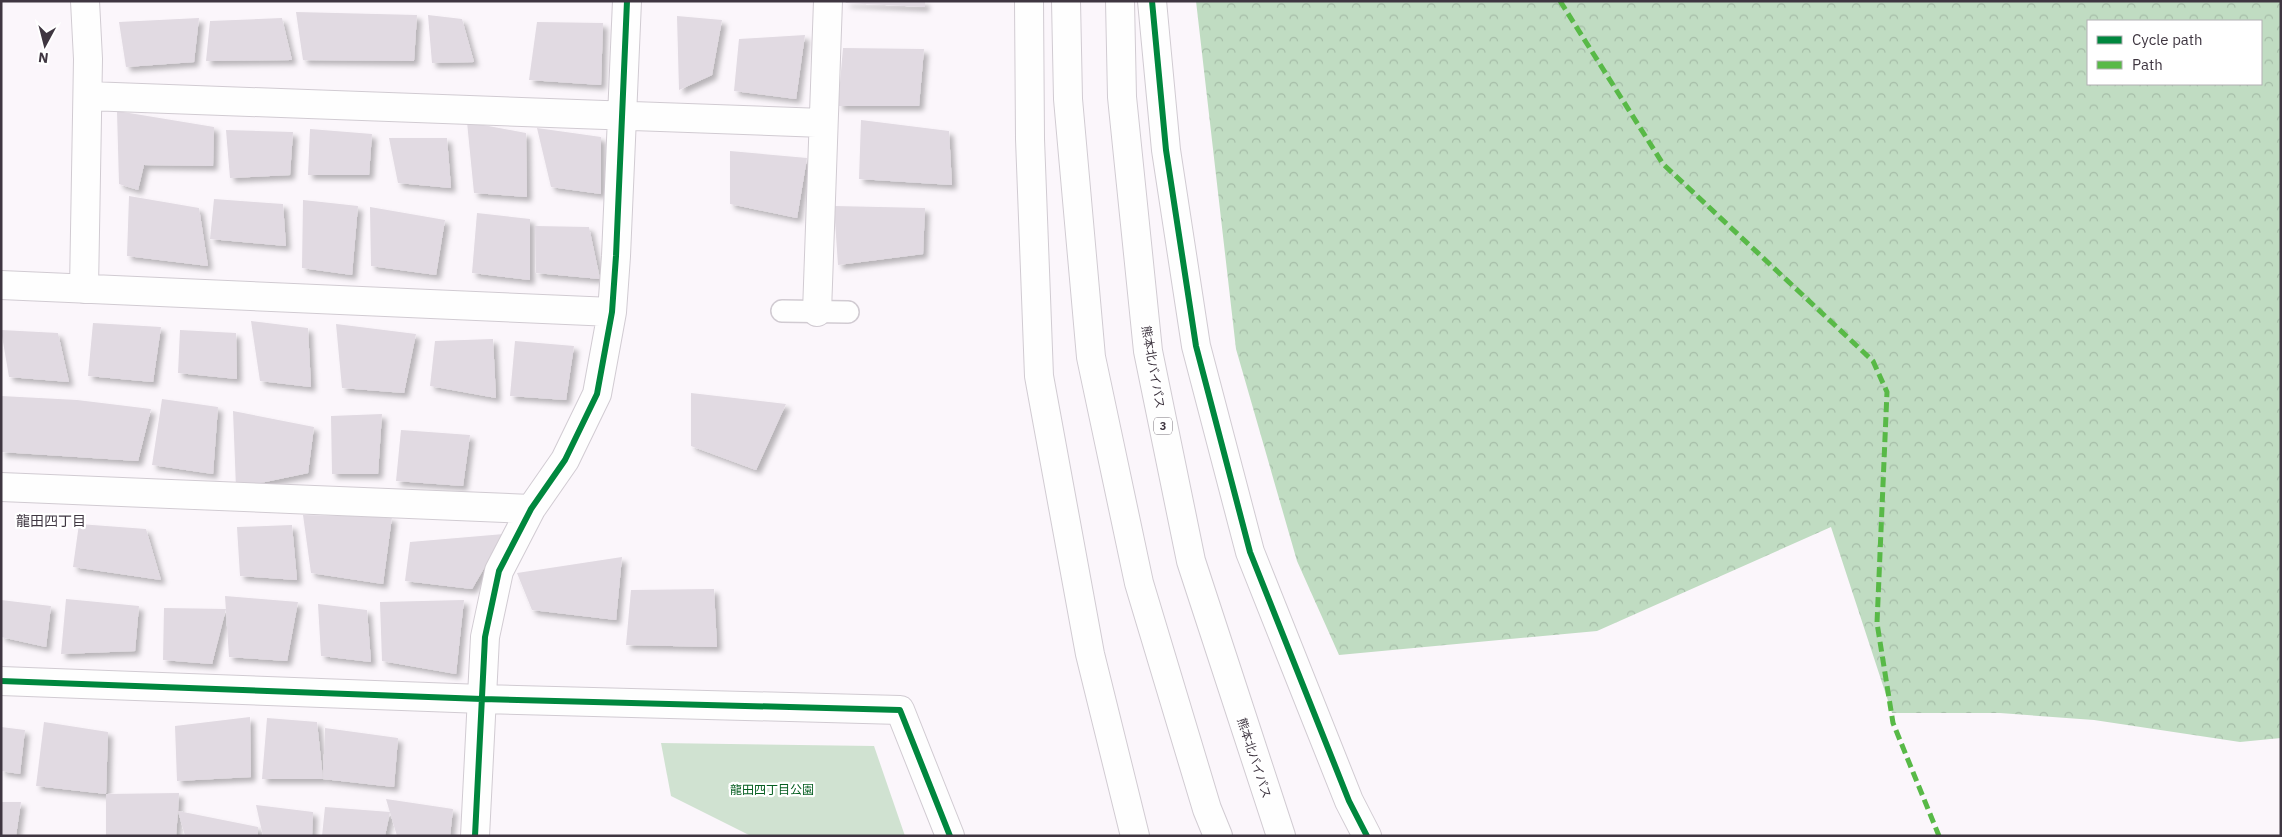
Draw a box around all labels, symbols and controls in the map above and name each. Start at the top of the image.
north arrow [20,20,70,70]
legend [2087,20,2262,85]
text: Cycle path [2132,30,2203,49]
text: N [37,48,50,67]
text: Path [2132,55,2163,74]
street label: 熊本北バイパス [1139,324,1168,409]
road number: 3 [1154,418,1172,434]
district label: 龍田四丁目 [16,512,86,530]
street label: 熊本北バイパス [1234,716,1275,800]
park label: 龍田四丁目公園 [730,782,814,797]

